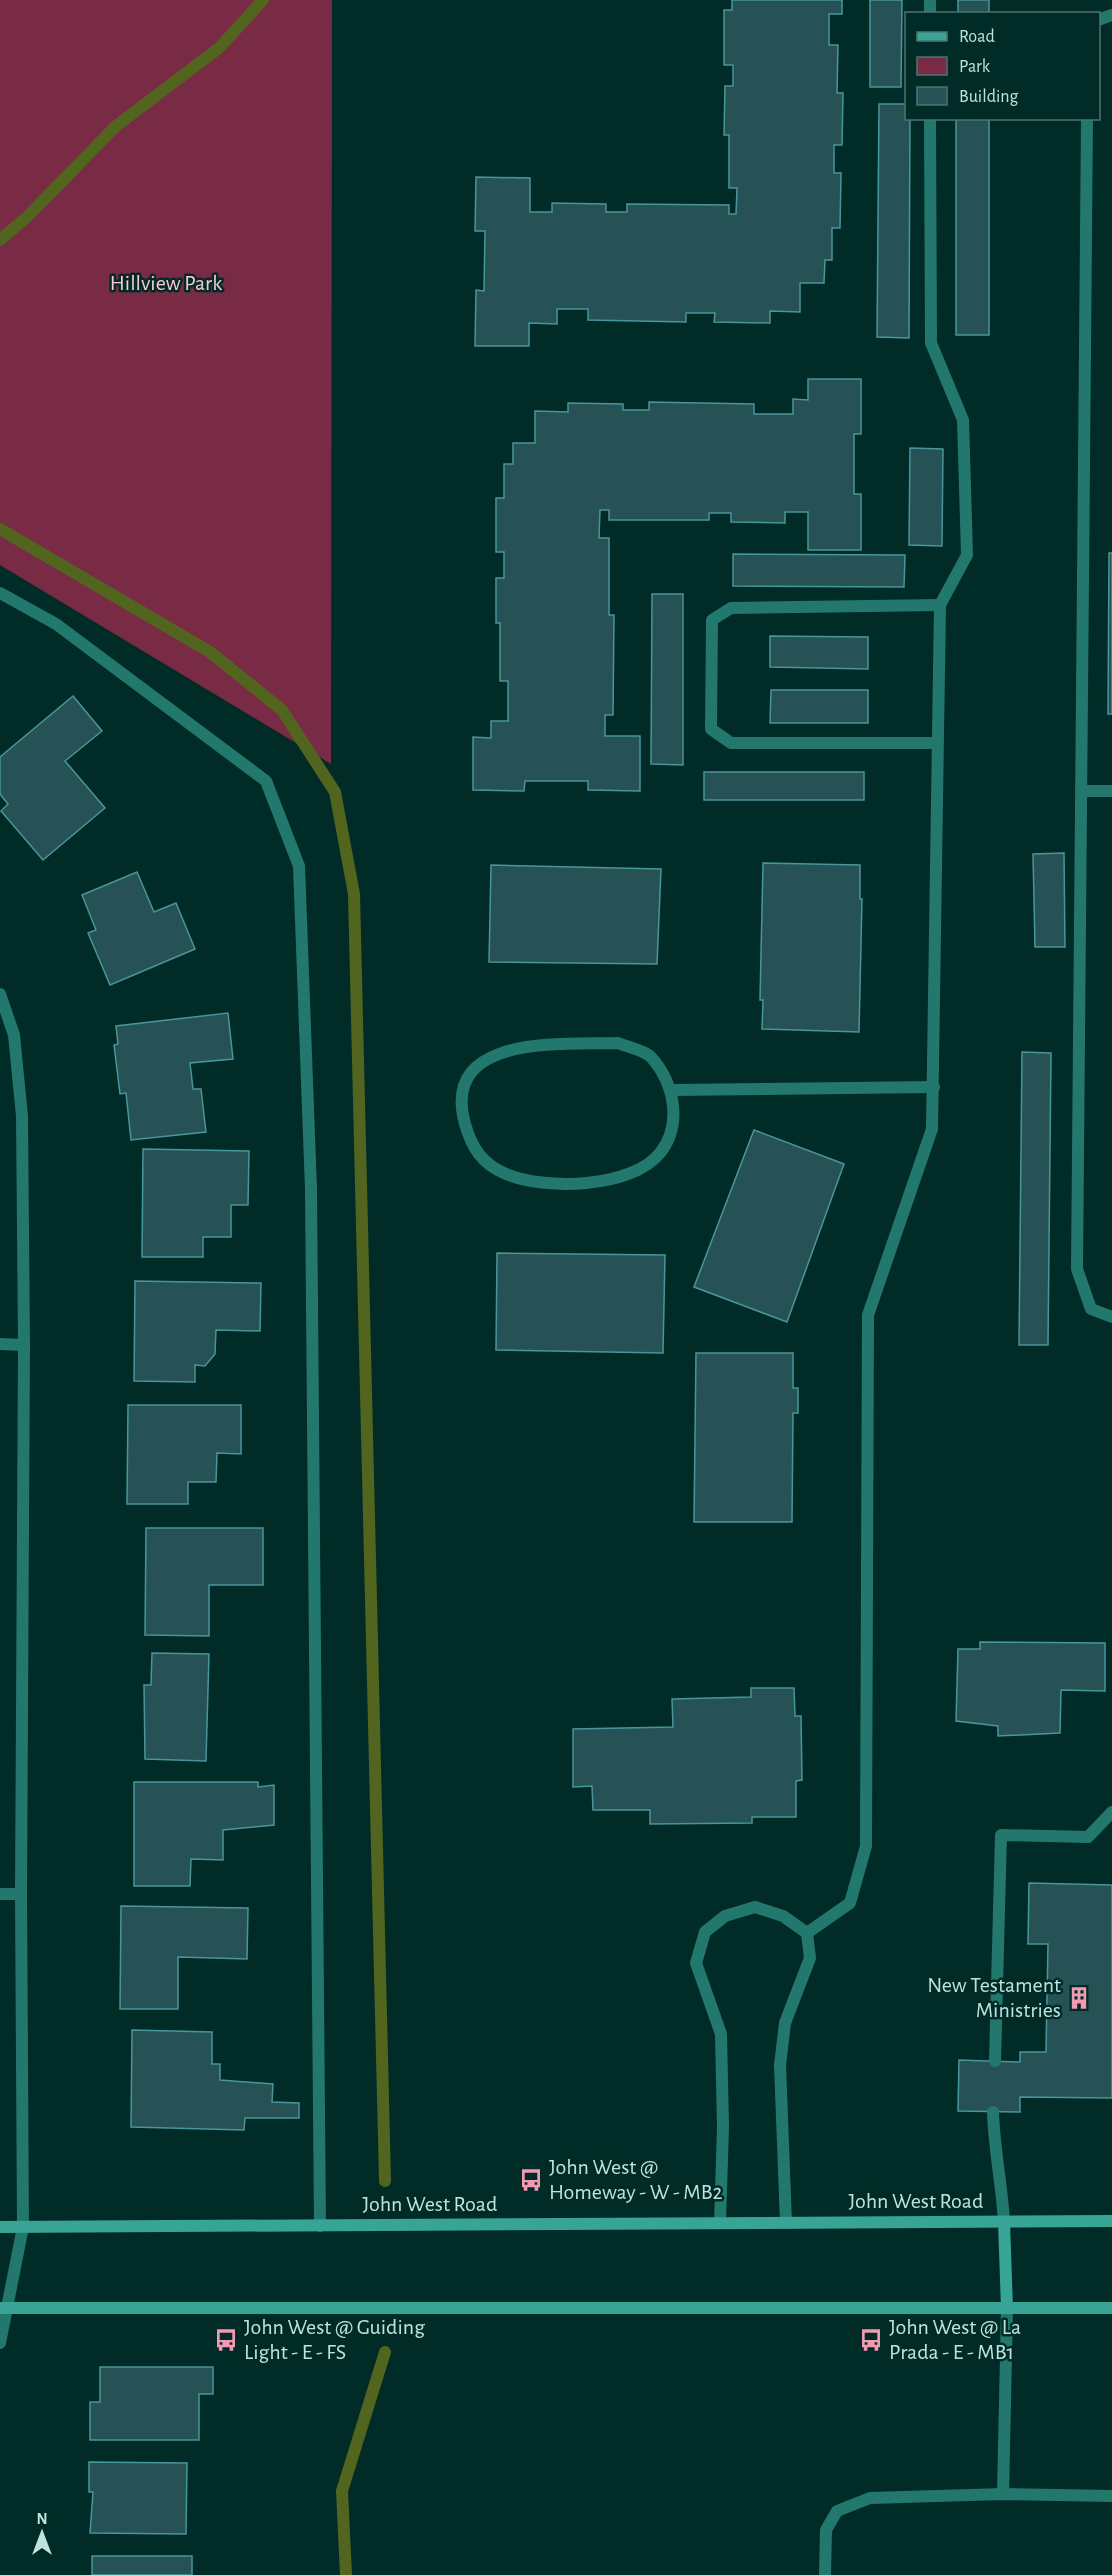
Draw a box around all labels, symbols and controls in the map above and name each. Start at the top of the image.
legend [905,12,1100,120]
text: Road [959,28,995,46]
text: Park [959,58,991,76]
text: Building [959,88,1019,106]
park label: Hillview Park [110,272,222,294]
place label: New Testament Ministries [927,1974,1061,2021]
building icon: New Testament Ministries [1066,1985,1092,2011]
place label: John West @ Homeway - W - MB2 [549,2156,723,2203]
bus stop icon: John West @ Homeway - W - MB2 [518,2167,544,2193]
street label: John West Road [849,2190,983,2212]
street label: John West Road [363,2193,497,2215]
place label: John West @ Guiding Light - E - FS [244,2316,425,2363]
place label: John West @ La Prada - E - MB1 [889,2316,1021,2363]
bus stop icon: John West @ Guiding Light - E - FS [213,2327,239,2353]
bus stop icon: John West @ La Prada - E - MB1 [858,2327,884,2353]
north arrow [12,2503,72,2563]
text: N [36,2511,48,2527]

